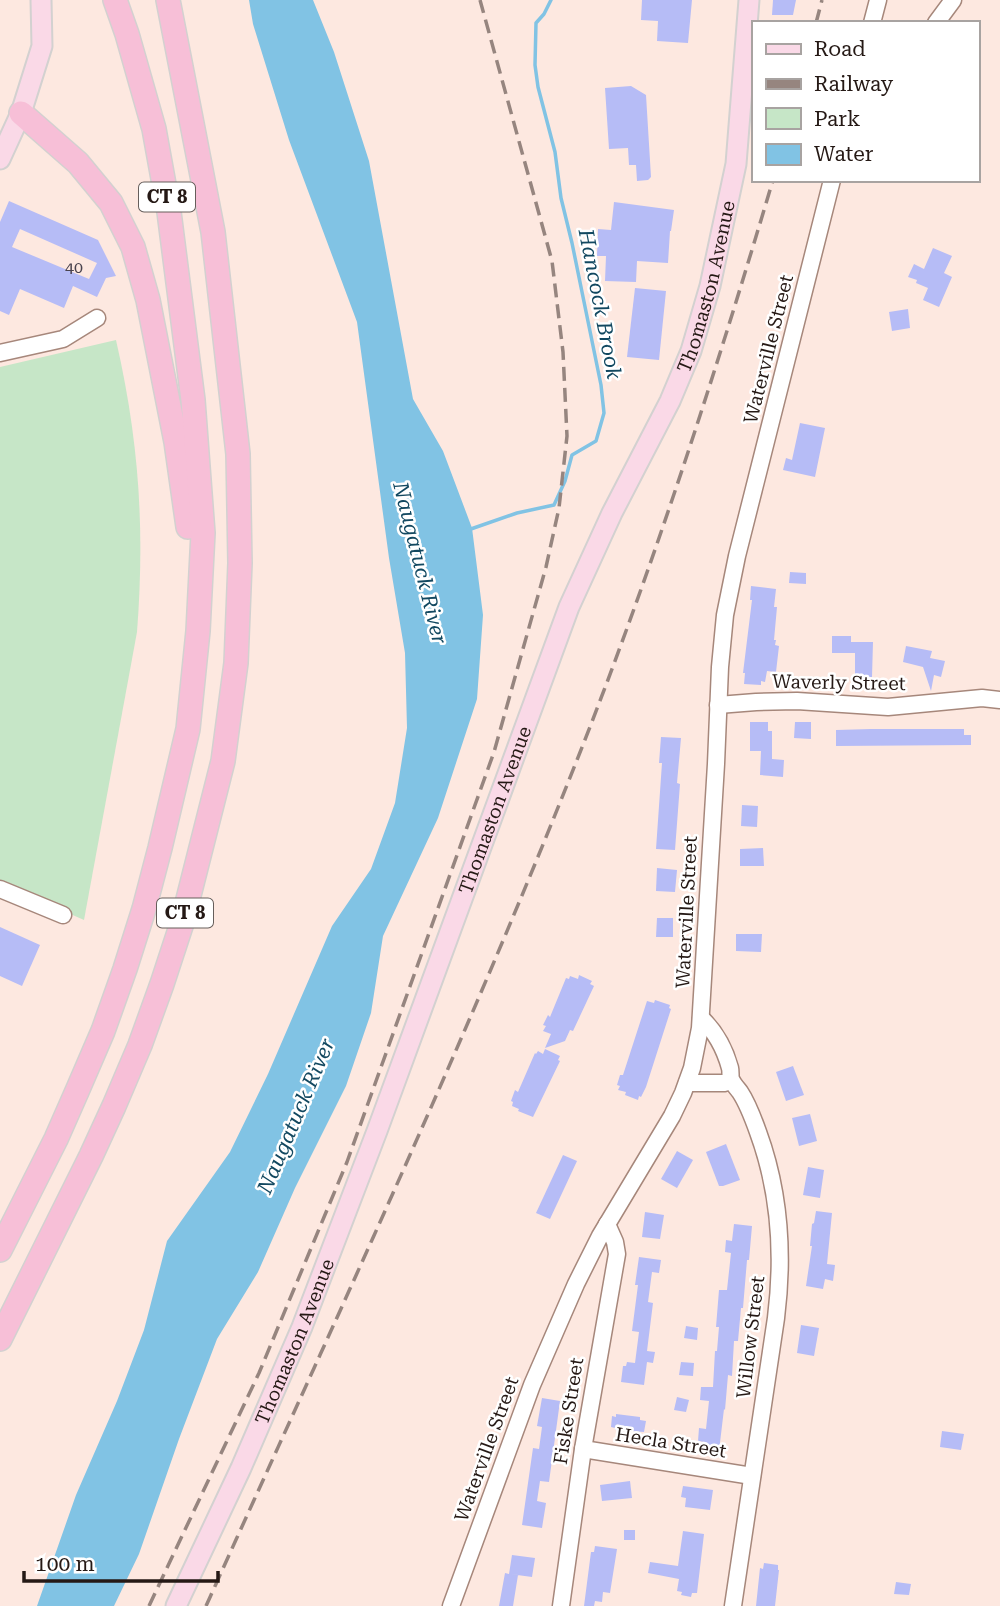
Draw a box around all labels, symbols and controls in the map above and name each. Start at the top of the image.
legend [752,21,979,182]
text: Road [814,37,866,61]
text: Railway [814,72,894,96]
text: Park [814,107,860,131]
text: Water [814,142,874,166]
road number: CT 8 [139,182,195,212]
street label: Thomaston Avenue [672,199,740,376]
water label: Hancock Brook [573,226,626,382]
house number: 40 [65,258,83,277]
street label: Waterville Street [739,272,798,426]
water label: Naugatuck River [388,478,452,647]
street label: Waverly Street [772,670,906,695]
street label: Thomaston Avenue [454,723,536,897]
street label: Waterville Street [671,835,702,989]
road number: CT 8 [157,898,213,928]
water label: Naugatuck River [252,1035,340,1198]
street label: Thomaston Avenue [250,1255,339,1428]
street label: Willow Street [732,1274,769,1400]
street label: Fiske Street [549,1356,588,1466]
street label: Waterville Street [450,1374,523,1525]
street label: Hecla Street [614,1422,728,1463]
scale bar [24,1540,219,1584]
text: 100 m [35,1552,95,1576]

